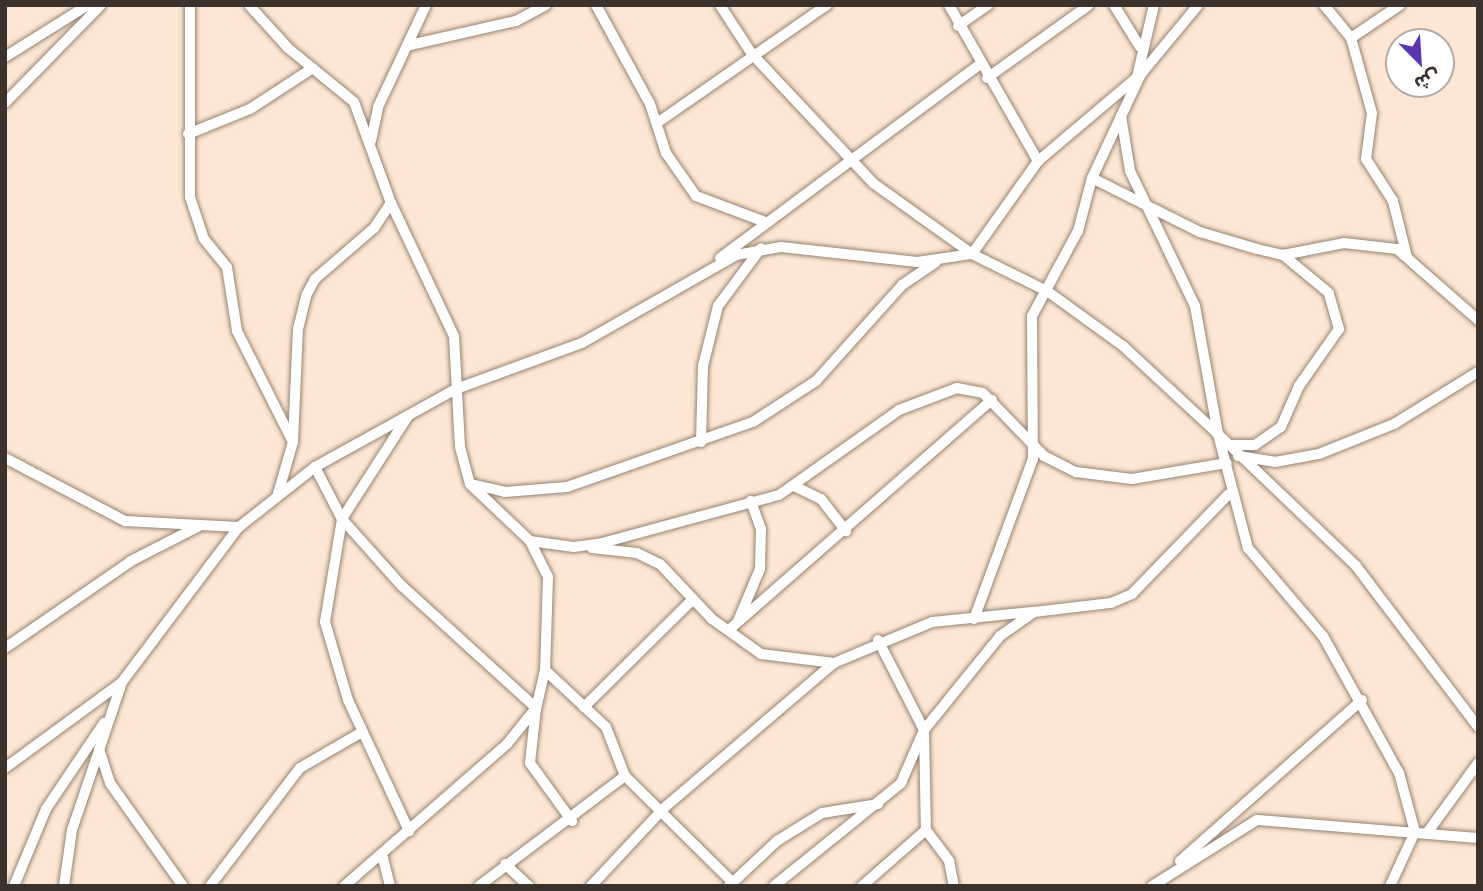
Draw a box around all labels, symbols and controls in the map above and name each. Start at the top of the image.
north arrow [1385,28,1455,98]
text: ش [1411,65,1444,96]

